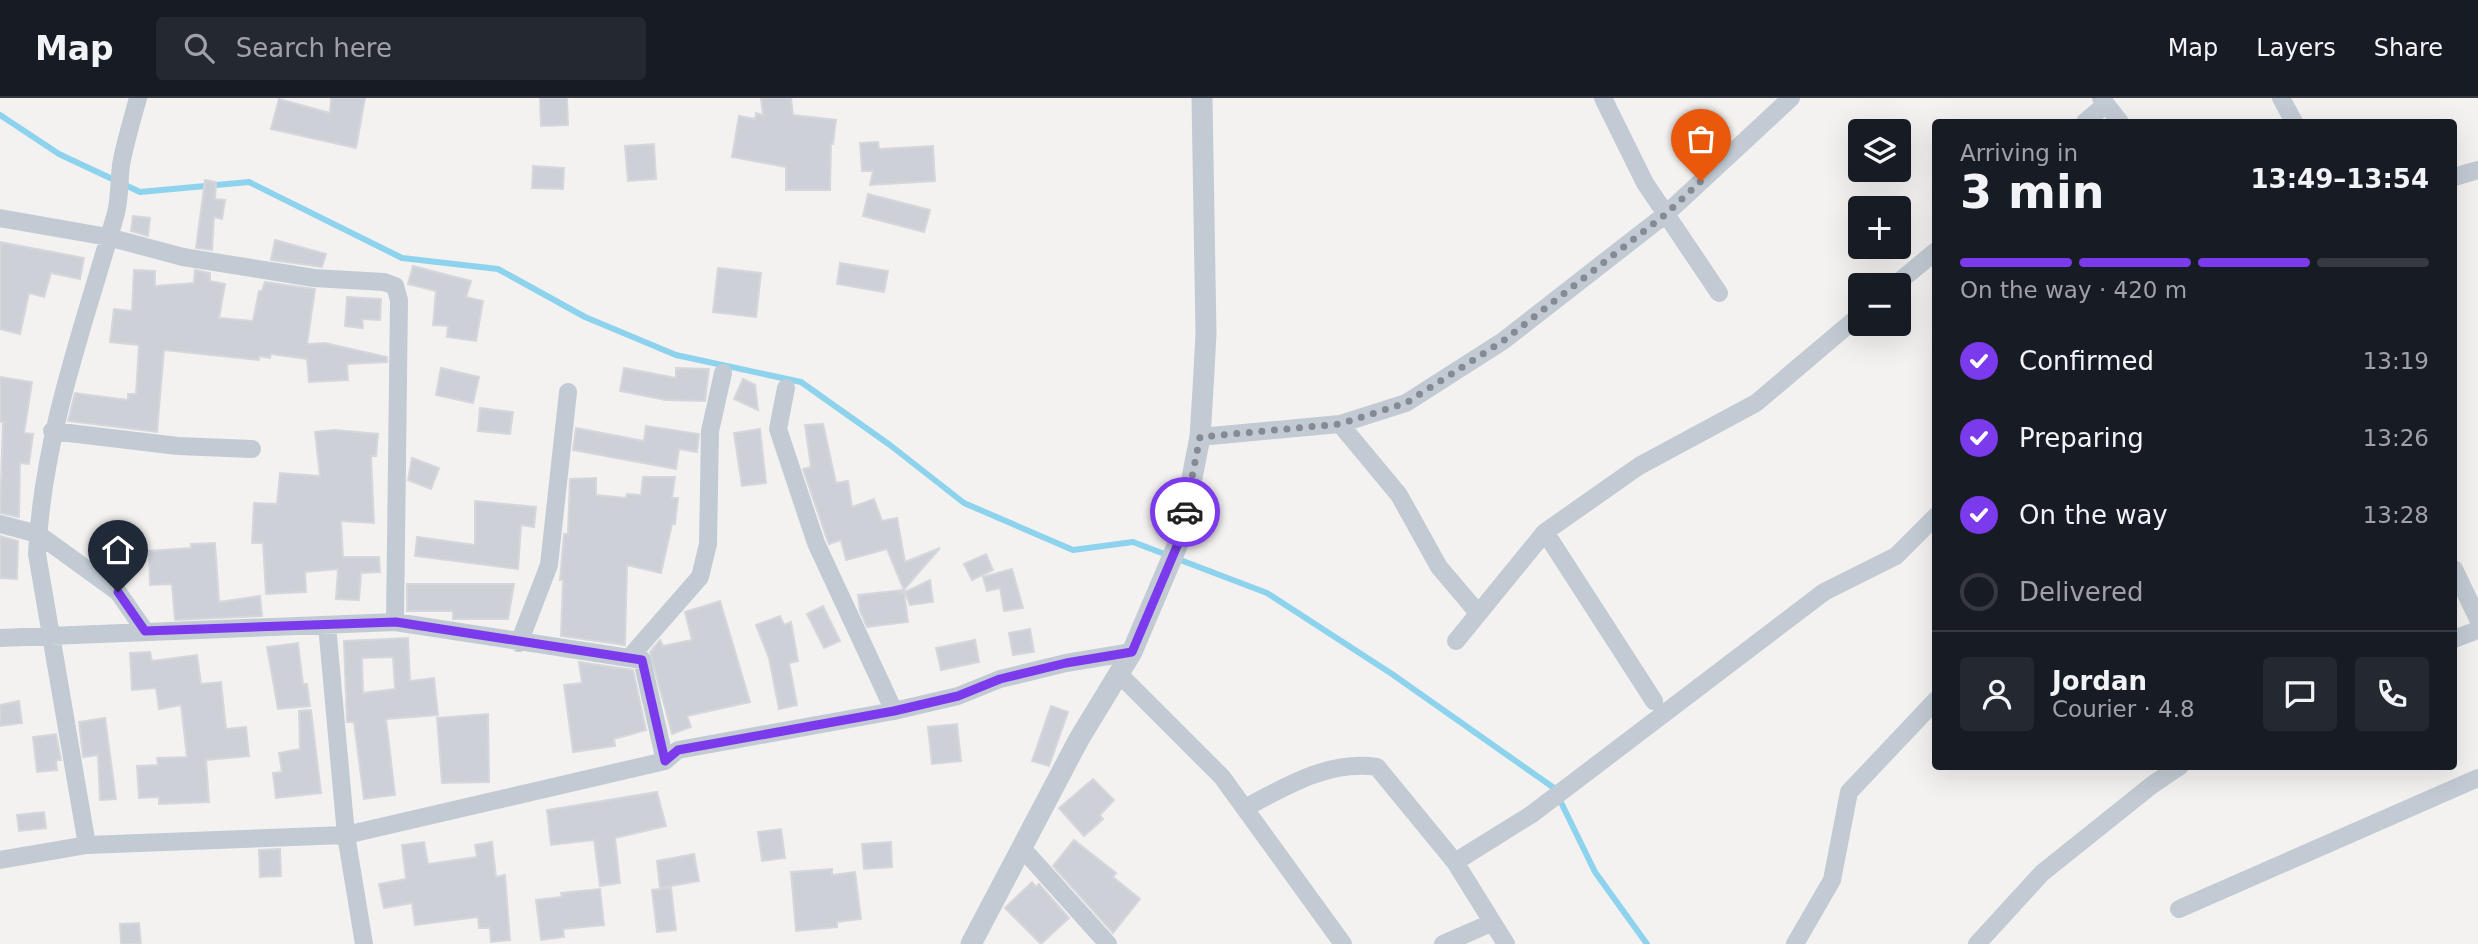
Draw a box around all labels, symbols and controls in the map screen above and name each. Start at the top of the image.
search box [156,17,646,80]
text: Map [35,29,114,68]
icon: search [180,29,218,67]
text: Search here [236,33,392,63]
text: Map [2168,34,2218,62]
text: Layers [2256,34,2336,62]
text: Share [2374,34,2443,62]
pin [1671,109,1731,181]
map controls [1848,119,1911,336]
button: layers [1848,119,1911,182]
icon: bag [1682,120,1720,158]
text: Arriving in [1960,140,2078,166]
text: 13:49–13:54 [2250,164,2429,194]
text: 3 min [1960,165,2104,219]
button: + [1848,196,1911,259]
button: − [1848,273,1911,336]
text: On the way · 420 m [1960,277,2187,303]
icon: check [1960,342,1998,380]
text: Confirmed [2019,346,2154,376]
text: 13:19 [2363,348,2429,374]
icon: check [1960,419,1998,457]
text: Preparing [2019,423,2144,453]
text: 13:26 [2363,425,2429,451]
courier [1150,477,1220,547]
icon: car [1166,493,1204,531]
icon: check [1960,496,1998,534]
text: On the way [2019,500,2168,530]
text: 13:28 [2363,502,2429,528]
pin [88,520,148,592]
icon: home [99,531,137,569]
text: Delivered [2019,577,2143,607]
button: person [1960,657,2034,731]
button: chat [2263,657,2337,731]
button: phone [2355,657,2429,731]
text: Jordan [2052,666,2147,696]
text: Courier · 4.8 [2052,696,2195,722]

